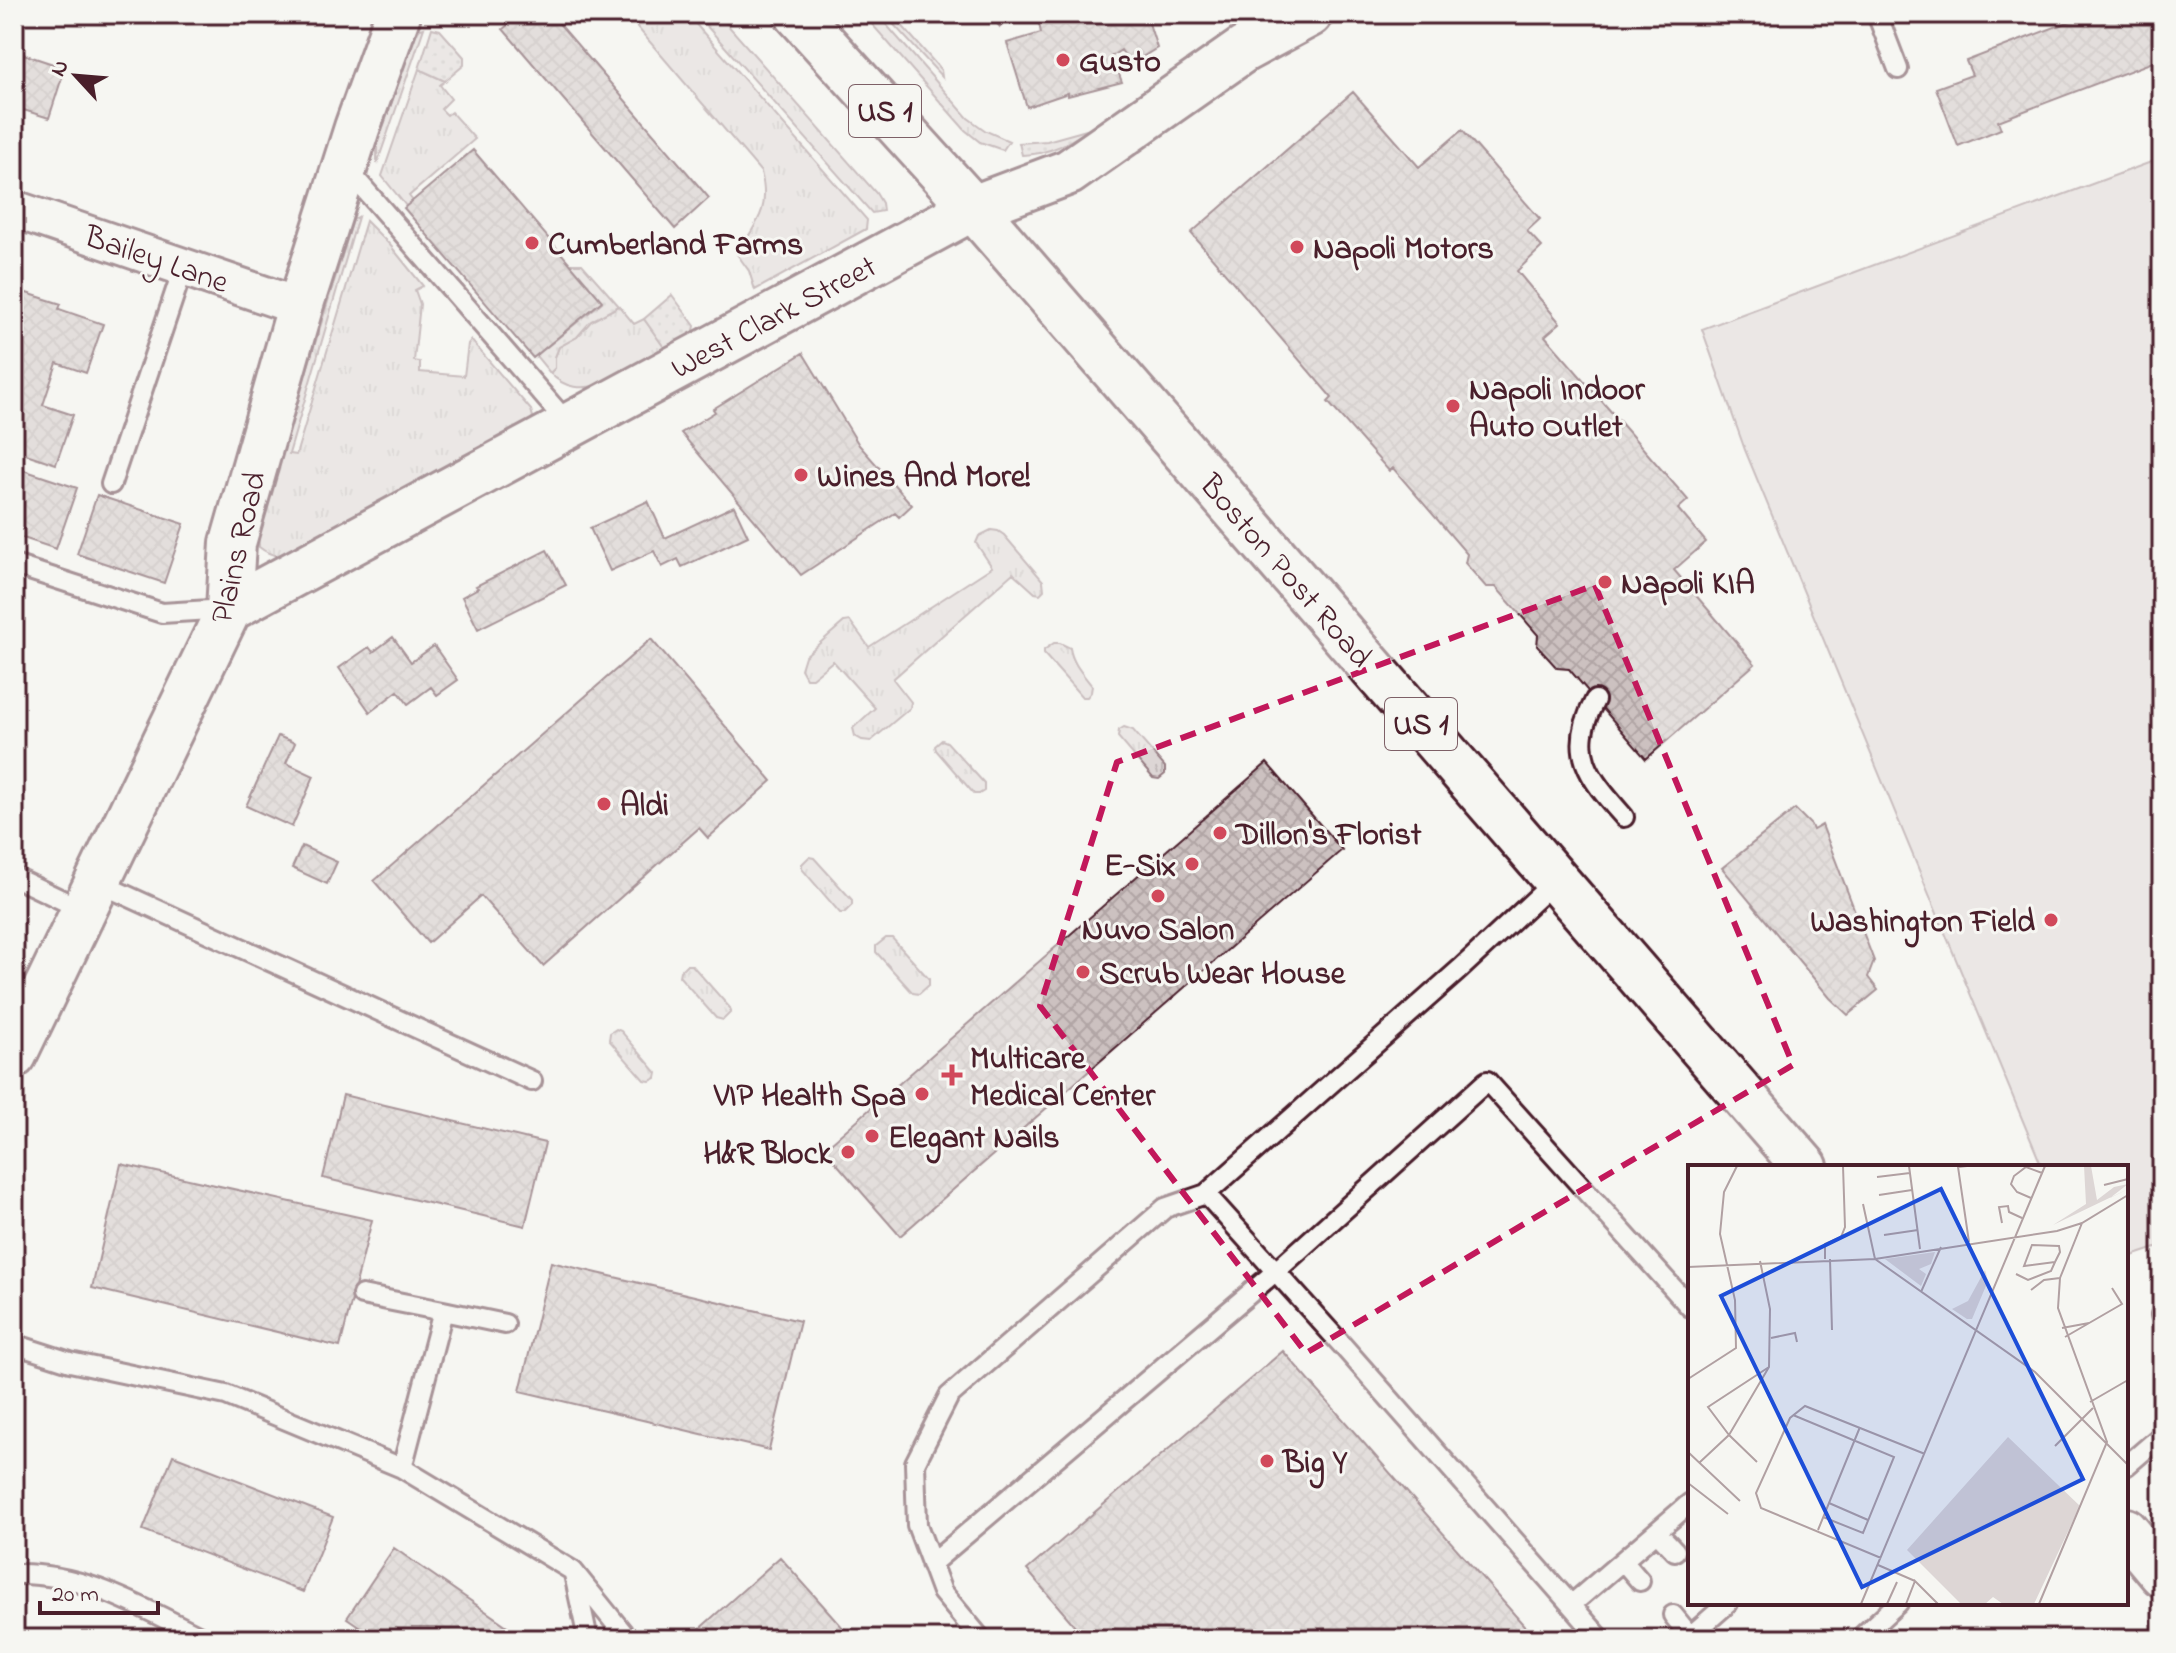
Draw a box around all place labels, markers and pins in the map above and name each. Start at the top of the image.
place label: Gusto [1079,40,1161,87]
marker: Gusto [1054,51,1072,69]
place label: Cumberland Farms [548,223,803,270]
place label: Napoli Motors [1313,227,1494,274]
marker: Cumberland Farms [523,234,541,252]
marker: Napoli Motors [1288,238,1306,256]
place label: Napoli Indoor Auto Outlet [1469,368,1646,452]
marker: Napoli Indoor Auto Outlet [1444,397,1462,415]
place label: Wines And More! [817,455,1030,502]
marker: Wines And More! [792,466,810,484]
place label: Napoli KIA [1621,562,1755,609]
marker: Napoli KIA [1596,573,1614,591]
place label: Aldi [620,784,669,831]
marker: Aldi [595,795,613,813]
place label: Dillon's Florist [1234,813,1422,860]
marker: Dillon's Florist [1211,824,1229,842]
place label: E-Six [1104,844,1176,891]
marker: E-Six [1183,855,1201,873]
marker: Nuvo Salon [1149,887,1167,905]
place label: Washington Field [1810,900,2035,948]
place label: Nuvo Salon [1082,908,1234,955]
marker: Washington Field [2042,911,2060,929]
place label: Scrub Wear House [1099,952,1347,999]
marker: Scrub Wear House [1074,963,1092,981]
place label: Multicare Medical Center [970,1037,1156,1121]
marker: Multicare Medical Center [941,1064,963,1086]
place label: VIP Health Spa [713,1074,906,1121]
marker: VIP Health Spa [913,1085,931,1103]
place label: Elegant Nails [888,1116,1060,1164]
marker: Elegant Nails [863,1127,881,1145]
place label: H&R Block [703,1132,833,1179]
marker: H&R Block [839,1143,857,1161]
place label: Big Y [1281,1441,1348,1489]
marker: Big Y [1258,1452,1276,1470]

